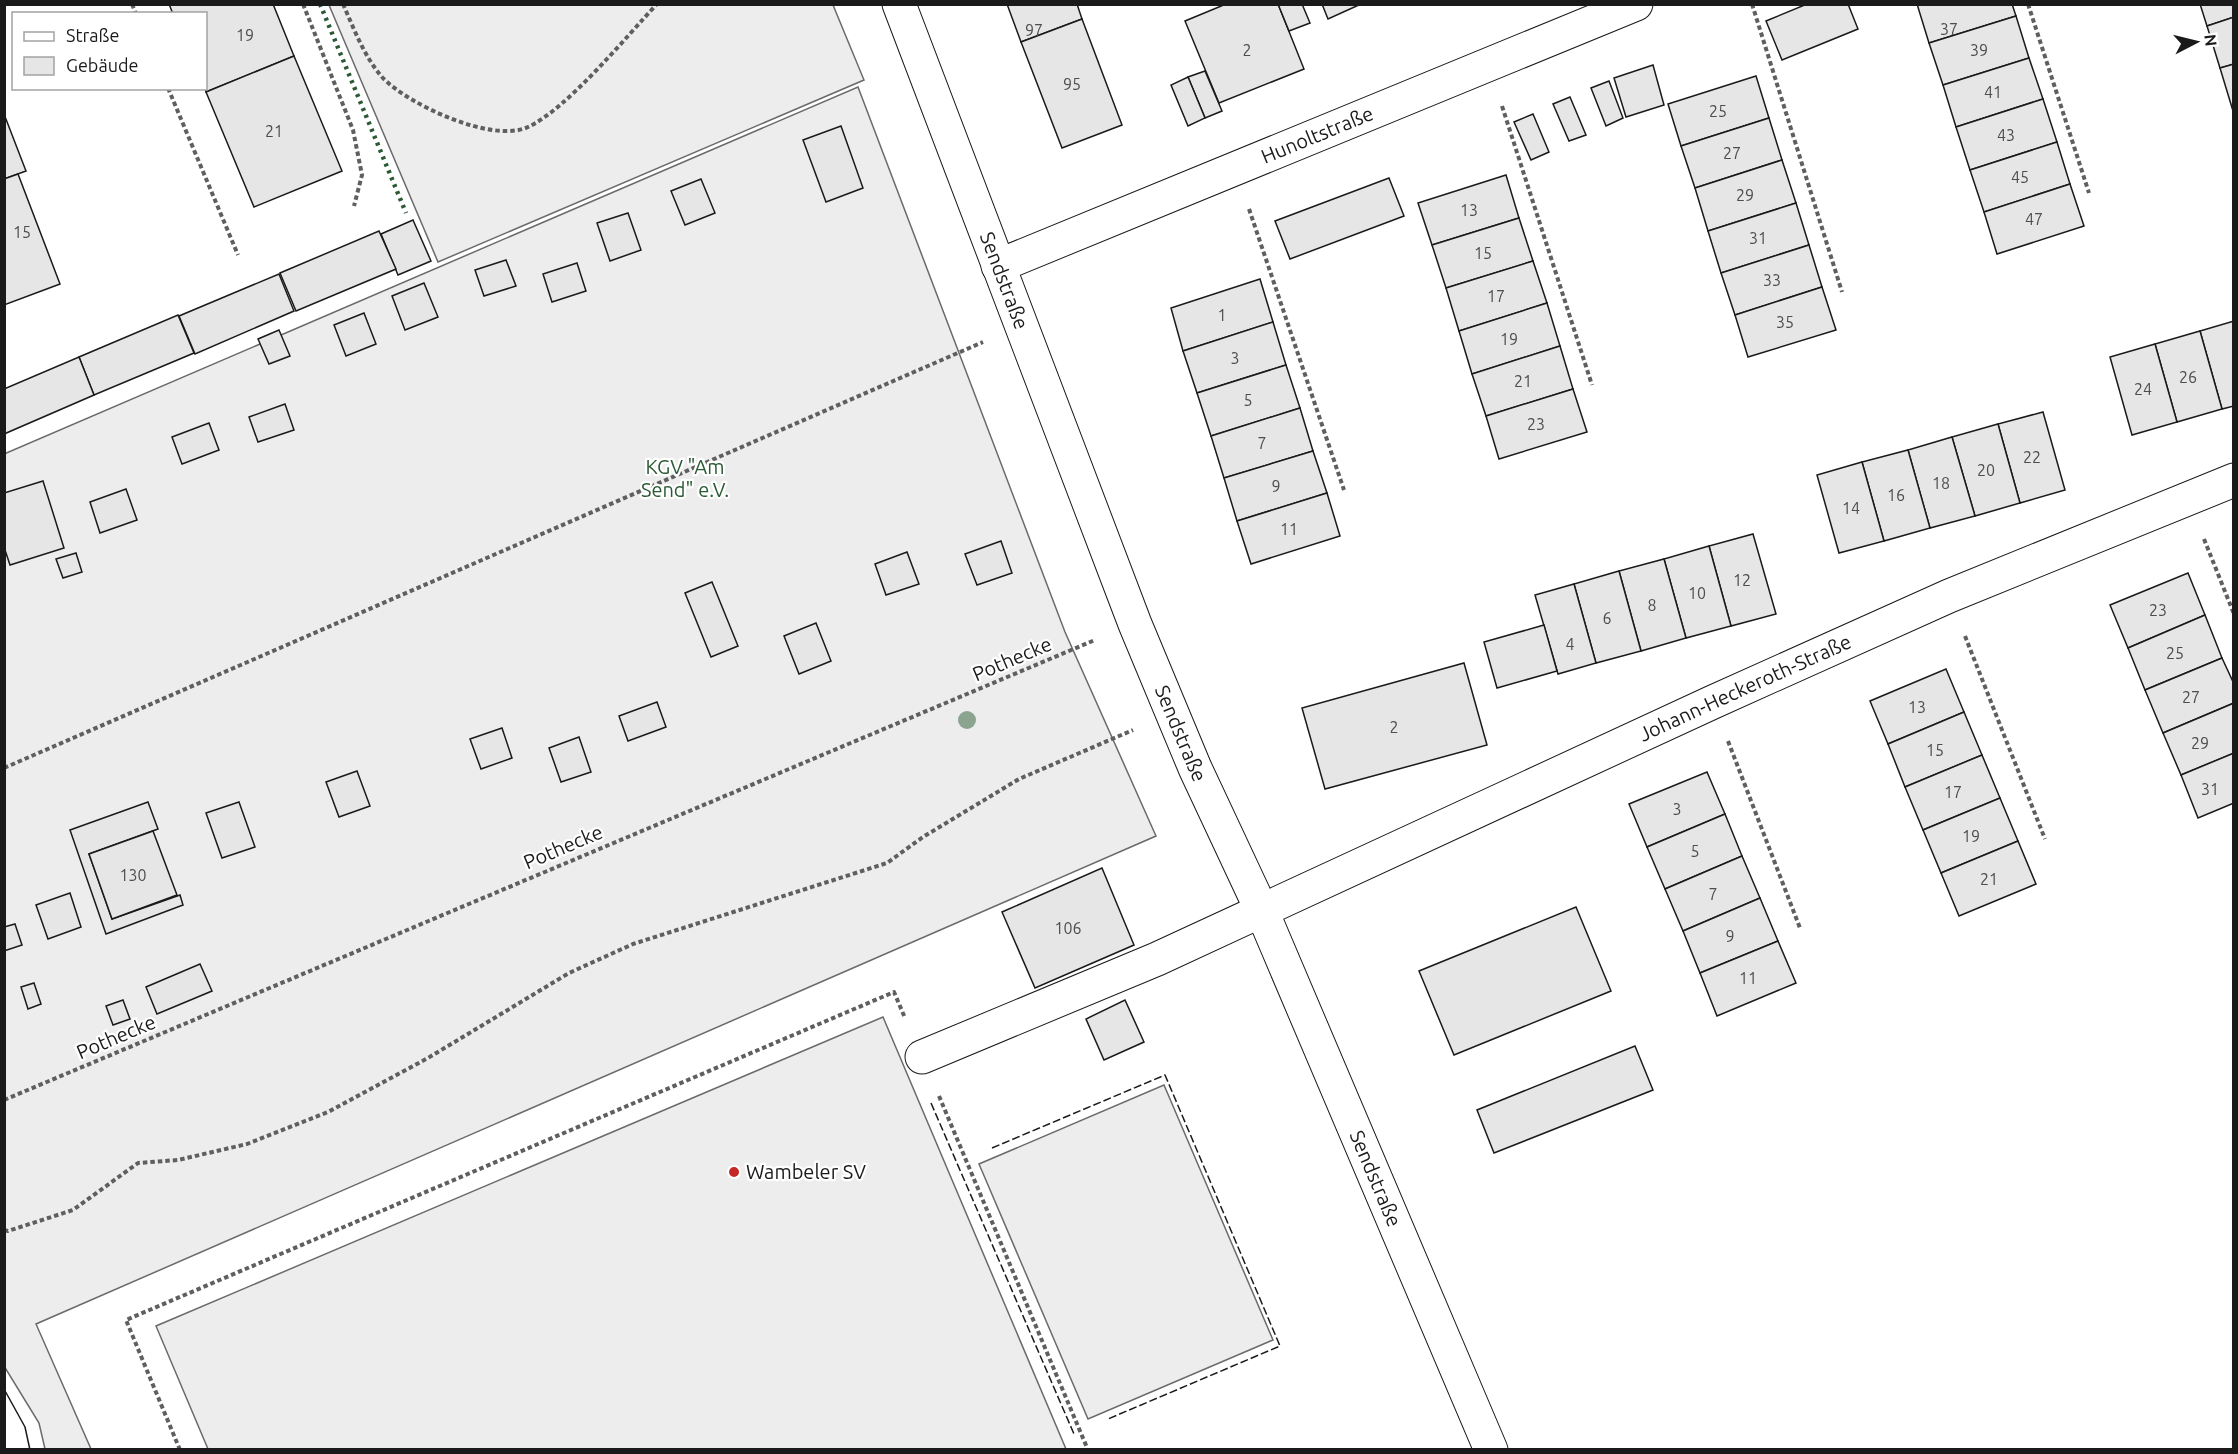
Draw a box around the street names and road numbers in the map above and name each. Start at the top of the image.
street label: Hunoltstraße [1257,101,1376,168]
street label: Sendstraße [976,229,1034,332]
street label: Johann-Heckeroth-Straße [1635,630,1855,746]
street label: Pothecke [969,632,1055,686]
street label: Sendstraße [1151,682,1212,785]
street label: Pothecke [520,820,606,874]
street label: Pothecke [73,1010,159,1064]
street label: Sendstraße [1345,1127,1407,1230]

